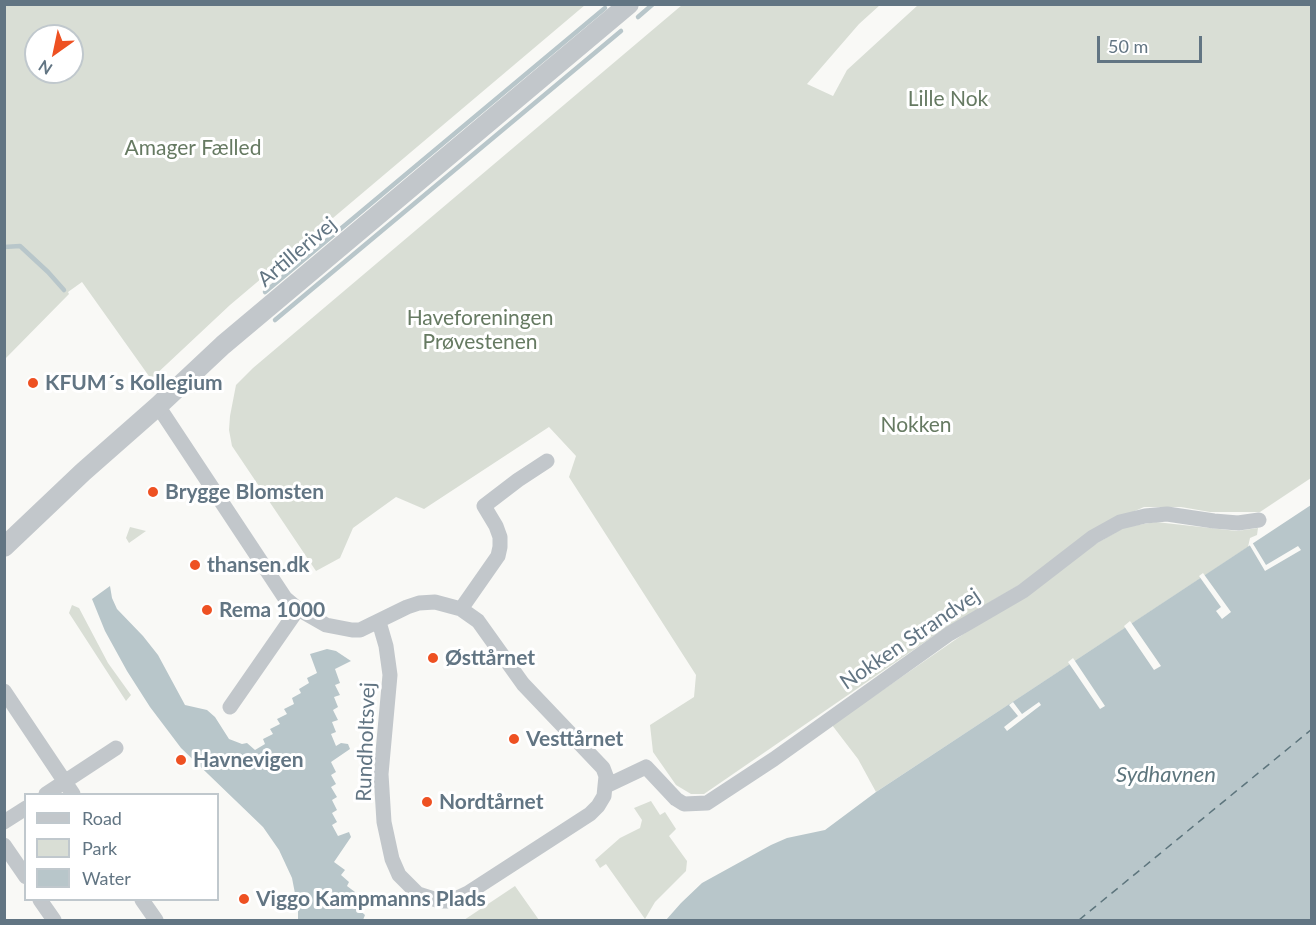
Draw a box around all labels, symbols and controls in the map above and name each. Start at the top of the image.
north arrow [24,24,84,84]
scale bar [1100,24,1205,62]
text: 50 m [1108,35,1148,57]
text: N [35,57,55,79]
park label: Lille Nok [908,86,988,112]
park label: Amager Fælled [125,135,261,161]
street label: Artillerivej [252,212,342,292]
park label: Haveforeningen Prøvestenen [407,305,553,355]
place label: KFUM´s Kollegium [45,370,223,396]
marker: KFUM´s Kollegium [26,376,40,390]
park label: Nokken [880,412,952,438]
place label: Brygge Blomsten [165,479,324,505]
marker: Brygge Blomsten [146,485,160,499]
place label: thansen.dk [207,552,310,578]
marker: thansen.dk [188,558,202,572]
street label: Nokken Strandvej [835,583,985,695]
place label: Rema 1000 [219,597,325,623]
marker: Rema 1000 [200,603,214,617]
place label: Østtårnet [445,645,535,671]
marker: Østtårnet [426,651,440,665]
street label: Rundholtsvej [351,682,381,802]
place label: Vesttårnet [526,726,623,752]
marker: Vesttårnet [507,732,521,746]
place label: Havnevigen [193,747,304,773]
marker: Havnevigen [174,753,188,767]
water label: Sydhavnen [1116,762,1216,788]
place label: Nordtårnet [439,789,543,815]
legend [24,793,219,901]
marker: Nordtårnet [420,795,434,809]
text: Road [82,807,122,829]
text: Park [82,837,117,859]
text: Water [82,867,131,889]
place label: Viggo Kampmanns Plads [256,886,486,912]
marker: Viggo Kampmanns Plads [237,892,251,906]

